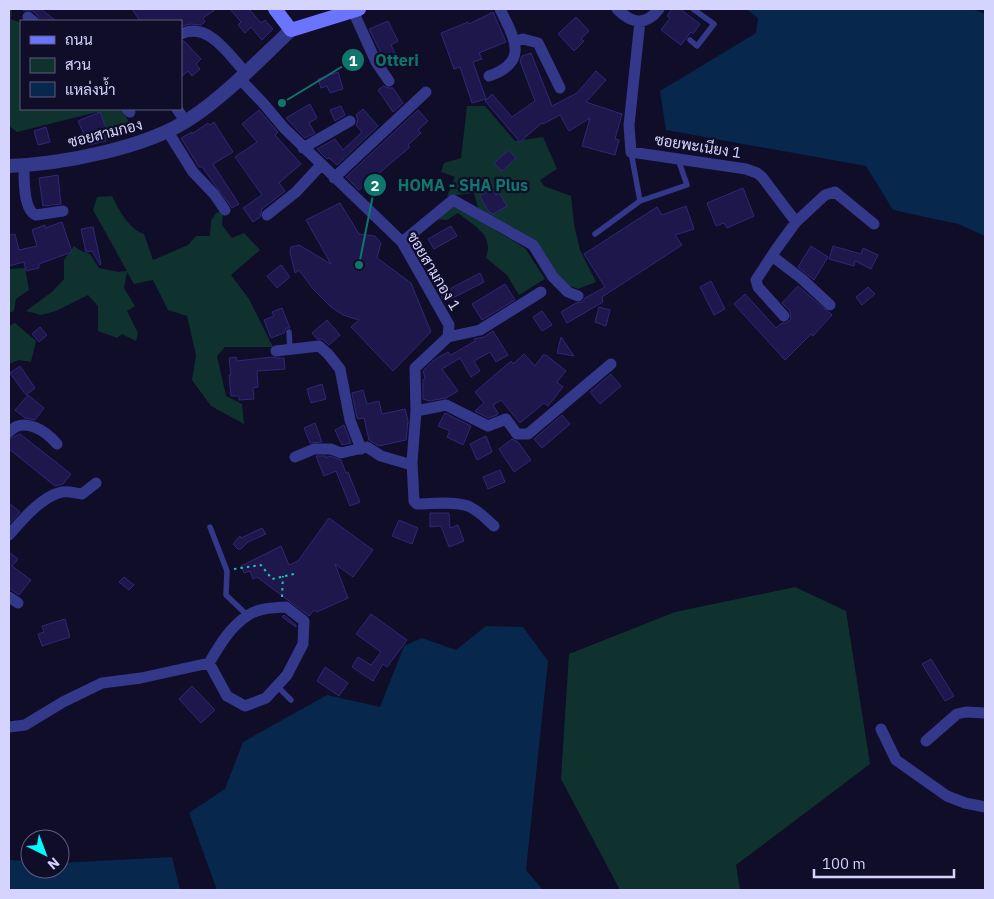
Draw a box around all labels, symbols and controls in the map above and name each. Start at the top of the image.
legend [20,20,182,110]
text: ถนน [65,30,93,49]
callout: Otteri [340,45,429,76]
text: Otteri [375,50,419,70]
text: 1 [348,51,358,70]
text: สวน [65,55,91,74]
text: แหล่งน้ำ [65,77,116,99]
street label: ซอยสามกอง [66,115,144,151]
street label: ซอยพะเนียง 1 [653,130,743,162]
callout: HOMA - SHA Plus [363,170,538,201]
text: HOMA - SHA Plus [398,175,528,195]
text: 2 [370,176,380,195]
street label: ซอยสามกอง 1 [403,228,465,314]
north arrow [20,829,70,879]
scale bar [814,846,954,878]
text: N [44,854,63,874]
text: 100 m [822,854,866,873]

